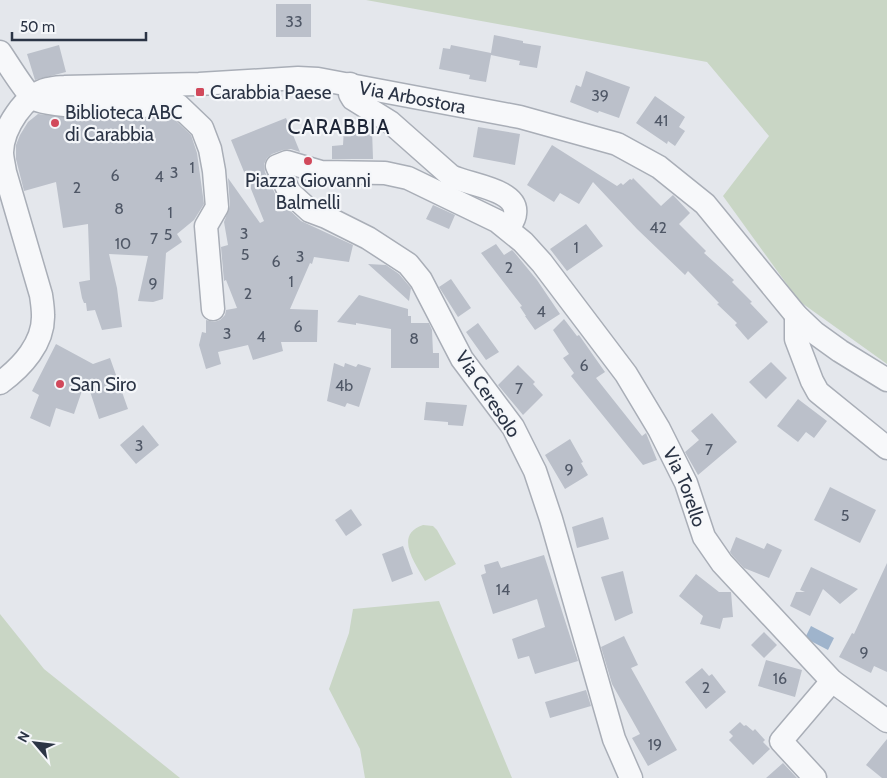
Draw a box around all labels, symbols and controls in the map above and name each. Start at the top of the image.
scale bar [12,10,146,42]
house number: 33 [285,12,303,31]
text: 50 m [20,18,55,36]
street label: Via Arbostora [357,75,468,118]
place label: Carabbia Paese [210,81,332,104]
marker: Carabbia Paese [194,86,206,98]
house number: 39 [591,86,609,105]
place label: Biblioteca ABC di Carabbia [65,101,183,146]
house number: 41 [654,111,668,130]
district label: CARABBIA [288,114,390,139]
marker: Biblioteca ABC di Carabbia [49,117,61,129]
marker: Piazza Giovanni Balmelli [302,155,314,167]
house number: 1 [189,158,195,177]
house number: 3 [170,163,178,182]
house number: 6 [110,166,120,185]
house number: 4 [154,167,164,186]
place label: Piazza Giovanni Balmelli [245,169,371,214]
house number: 2 [73,178,81,197]
house number: 8 [114,199,124,218]
house number: 1 [167,203,173,222]
house number: 42 [649,218,667,237]
house number: 3 [240,224,248,243]
house number: 5 [164,225,172,244]
house number: 7 [150,229,158,248]
house number: 10 [115,234,131,253]
house number: 1 [573,238,579,257]
house number: 5 [241,245,249,264]
house number: 3 [296,247,304,266]
house number: 6 [271,252,281,271]
house number: 2 [505,258,513,277]
house number: 1 [288,272,294,291]
house number: 9 [148,274,158,293]
house number: 2 [244,284,252,303]
house number: 4 [536,302,546,321]
house number: 6 [293,317,303,336]
house number: 3 [223,324,231,343]
house number: 4 [256,327,266,346]
house number: 8 [409,329,419,348]
street label: Via Ceresolo [451,346,525,442]
house number: 6 [579,356,589,375]
place label: San Siro [70,373,136,396]
house number: 4b [335,376,353,395]
marker: San Siro [54,378,66,390]
house number: 7 [515,379,523,398]
house number: 3 [135,436,143,455]
house number: 7 [705,440,713,459]
street label: Via Torello [659,443,711,530]
house number: 9 [564,460,574,479]
house number: 5 [841,506,849,525]
house number: 14 [496,580,510,599]
house number: 9 [859,643,869,662]
house number: 16 [773,669,787,688]
house number: 2 [702,678,710,697]
north arrow [10,718,60,768]
text: N [13,728,34,745]
house number: 19 [648,735,662,754]

